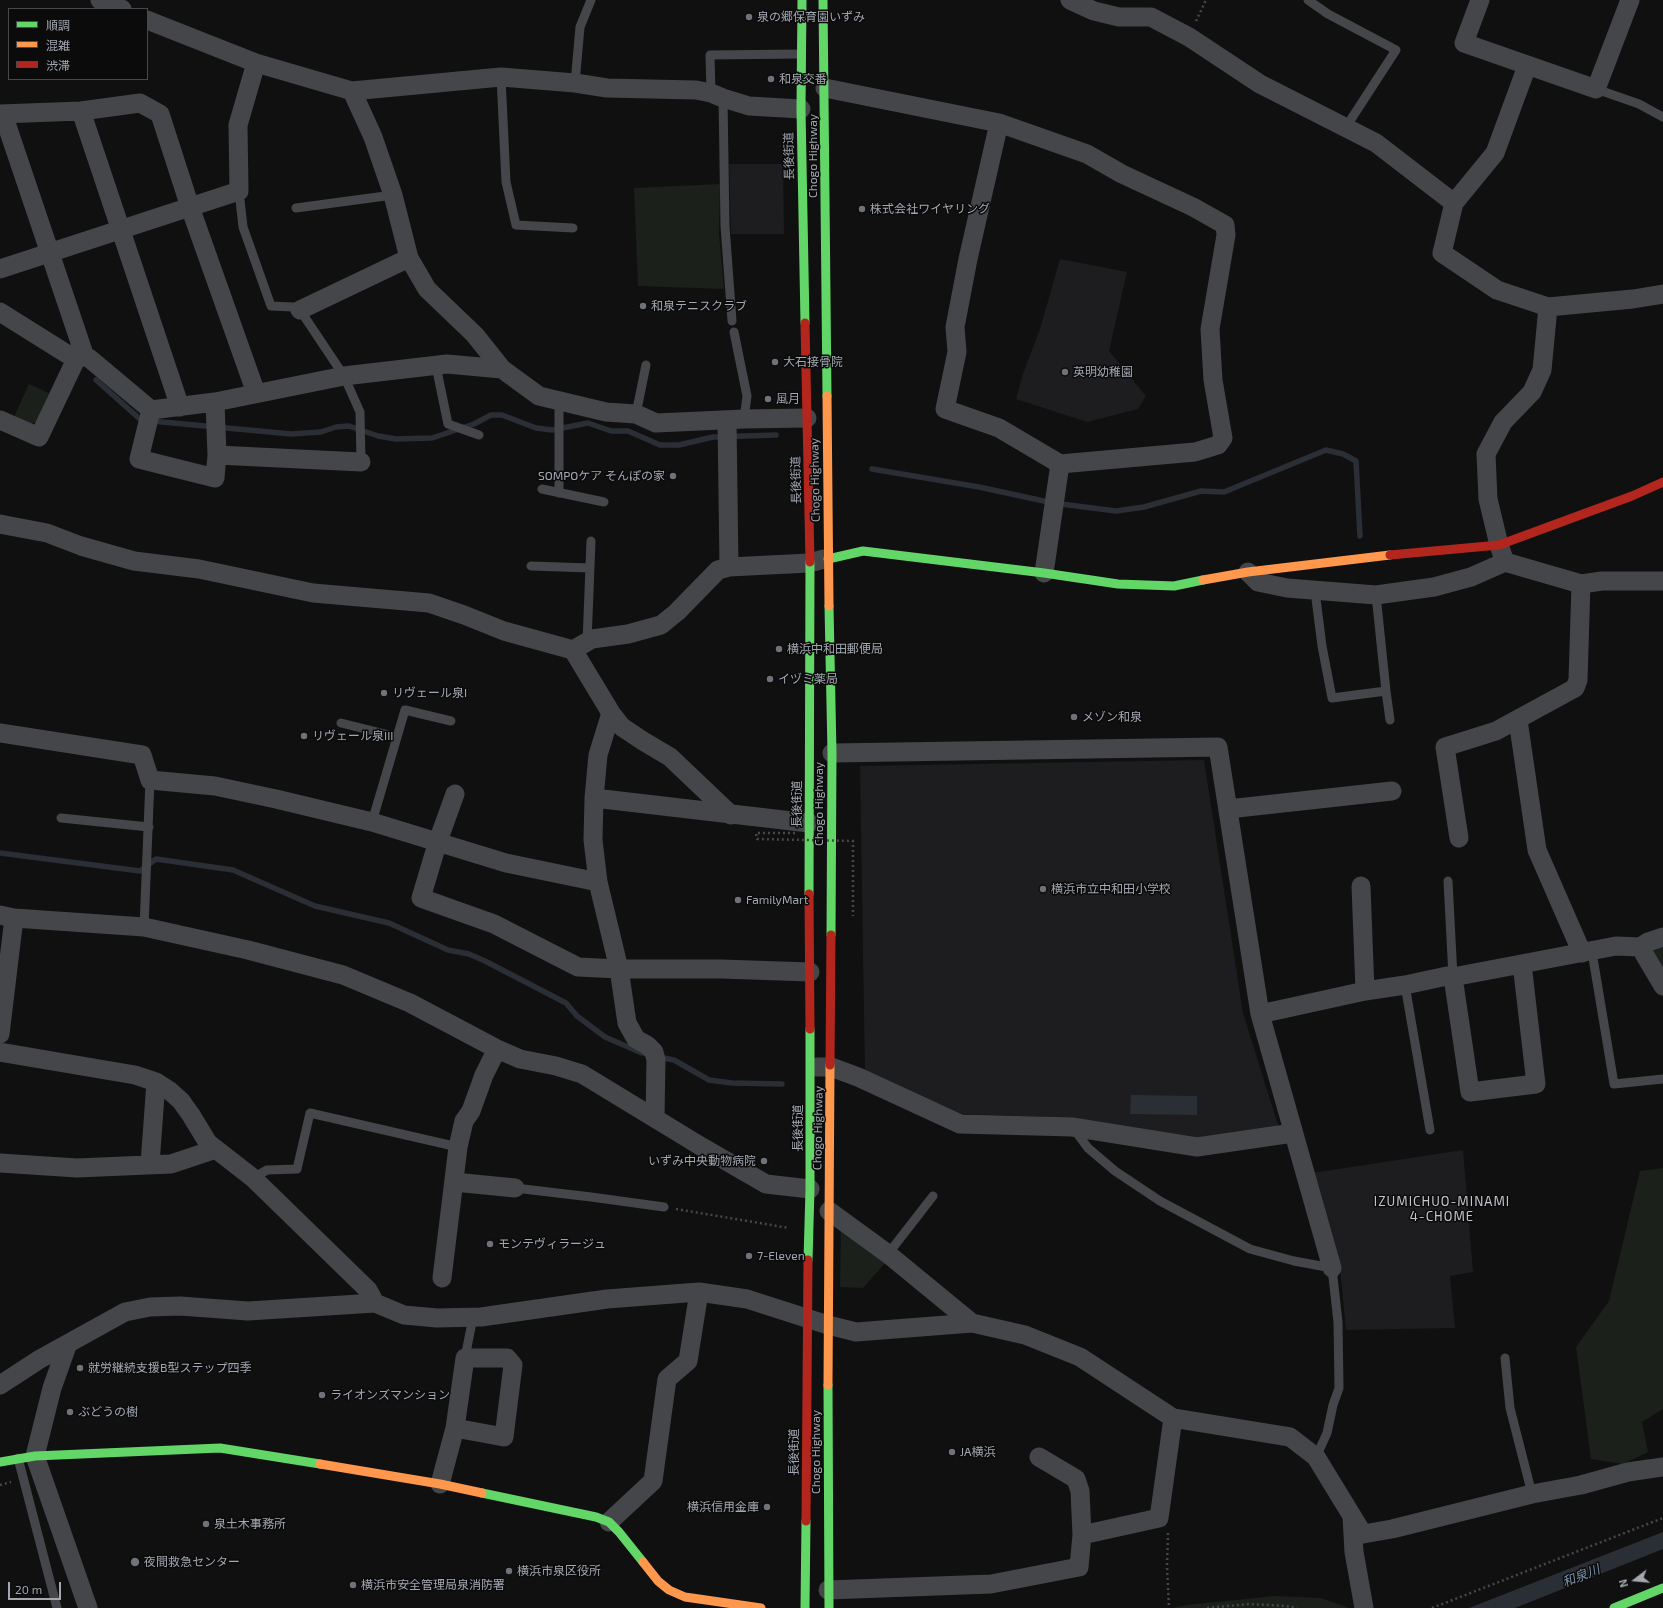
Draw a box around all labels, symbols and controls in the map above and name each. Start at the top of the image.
legend [8,8,148,80]
place label: 泉の郷保育園いずみ [757,10,865,24]
marker: 泉の郷保育園いずみ [744,12,754,22]
text: 順調 [46,18,70,32]
text: 混雑 [46,38,70,52]
text: 渋滞 [46,58,70,72]
place label: 和泉交番 [779,72,827,86]
marker: 和泉交番 [766,74,776,84]
street label: Chogo Highway [806,114,820,198]
street label: 長後街道 [781,132,797,180]
place label: 株式会社ワイヤリング [870,202,990,216]
marker: 株式会社ワイヤリング [857,204,867,214]
place label: 和泉テニスクラブ [651,299,747,313]
marker: 和泉テニスクラブ [638,301,648,311]
place label: 大石接骨院 [783,355,843,369]
marker: 大石接骨院 [770,357,780,367]
place label: 英明幼稚園 [1073,365,1133,379]
marker: 英明幼稚園 [1060,367,1070,377]
place label: 風月 [776,392,800,406]
marker: 風月 [763,394,773,404]
street label: Chogo Highway [807,438,823,522]
street label: 長後街道 [788,456,804,504]
place label: SOMPOケア そんぽの家 [538,469,665,483]
marker: SOMPOケア そんぽの家 [668,471,678,481]
place label: 横浜中和田郵便局 [787,642,883,656]
marker: 横浜中和田郵便局 [774,644,784,654]
place label: イヅミ薬局 [778,672,838,686]
marker: イヅミ薬局 [765,674,775,684]
place label: リヴェール泉I [392,686,467,700]
marker: リヴェール泉I [379,688,389,698]
place label: メゾン和泉 [1082,710,1142,724]
marker: メゾン和泉 [1069,712,1079,722]
place label: リヴェール泉III [312,729,393,743]
marker: リヴェール泉III [299,731,309,741]
street label: Chogo Highway [812,762,826,846]
street label: 長後街道 [790,780,804,828]
place label: 横浜市立中和田小学校 [1051,882,1171,896]
marker: 横浜市立中和田小学校 [1038,884,1048,894]
place label: FamilyMart [746,893,808,907]
marker: FamilyMart [733,895,743,905]
street label: Chogo Highway [810,1086,826,1170]
street label: 長後街道 [791,1104,805,1152]
place label: いずみ中央動物病院 [648,1154,756,1168]
marker: いずみ中央動物病院 [759,1156,769,1166]
district label: IZUMICHUO-MINAMI 4-CHOME [1374,1194,1510,1225]
place label: モンテヴィラージュ [498,1237,606,1251]
marker: モンテヴィラージュ [485,1239,495,1249]
place label: 7-Eleven [757,1249,805,1263]
marker: 7-Eleven [744,1251,754,1261]
place label: 就労継続支援B型ステップ四季 [88,1361,251,1375]
marker: 就労継続支援B型ステップ四季 [75,1363,85,1373]
place label: ライオンズマンション [330,1388,450,1402]
marker: ライオンズマンション [317,1390,327,1400]
place label: ぶどうの樹 [78,1405,138,1419]
marker: ぶどうの樹 [65,1407,75,1417]
street label: Chogo Highway [809,1410,823,1494]
street label: 長後街道 [787,1428,801,1476]
place label: JA横浜 [960,1445,996,1459]
marker: JA横浜 [947,1447,957,1457]
place label: 横浜信用金庫 [687,1500,759,1514]
marker: 横浜信用金庫 [762,1502,772,1512]
place label: 泉土木事務所 [214,1517,286,1531]
marker: 泉土木事務所 [201,1519,211,1529]
place label: 夜間救急センター [144,1555,240,1569]
marker: 夜間救急センター [129,1556,141,1568]
north arrow [1615,1560,1655,1600]
water label: 和泉川 [1560,1561,1602,1591]
place label: 横浜市泉区役所 [517,1564,601,1578]
marker: 横浜市泉区役所 [504,1566,514,1576]
scale bar [10,1574,63,1600]
place label: 横浜市安全管理局泉消防署 [361,1578,505,1592]
text: N [1616,1578,1630,1589]
marker: 横浜市安全管理局泉消防署 [348,1580,358,1590]
text: 20 m [15,1582,42,1596]

